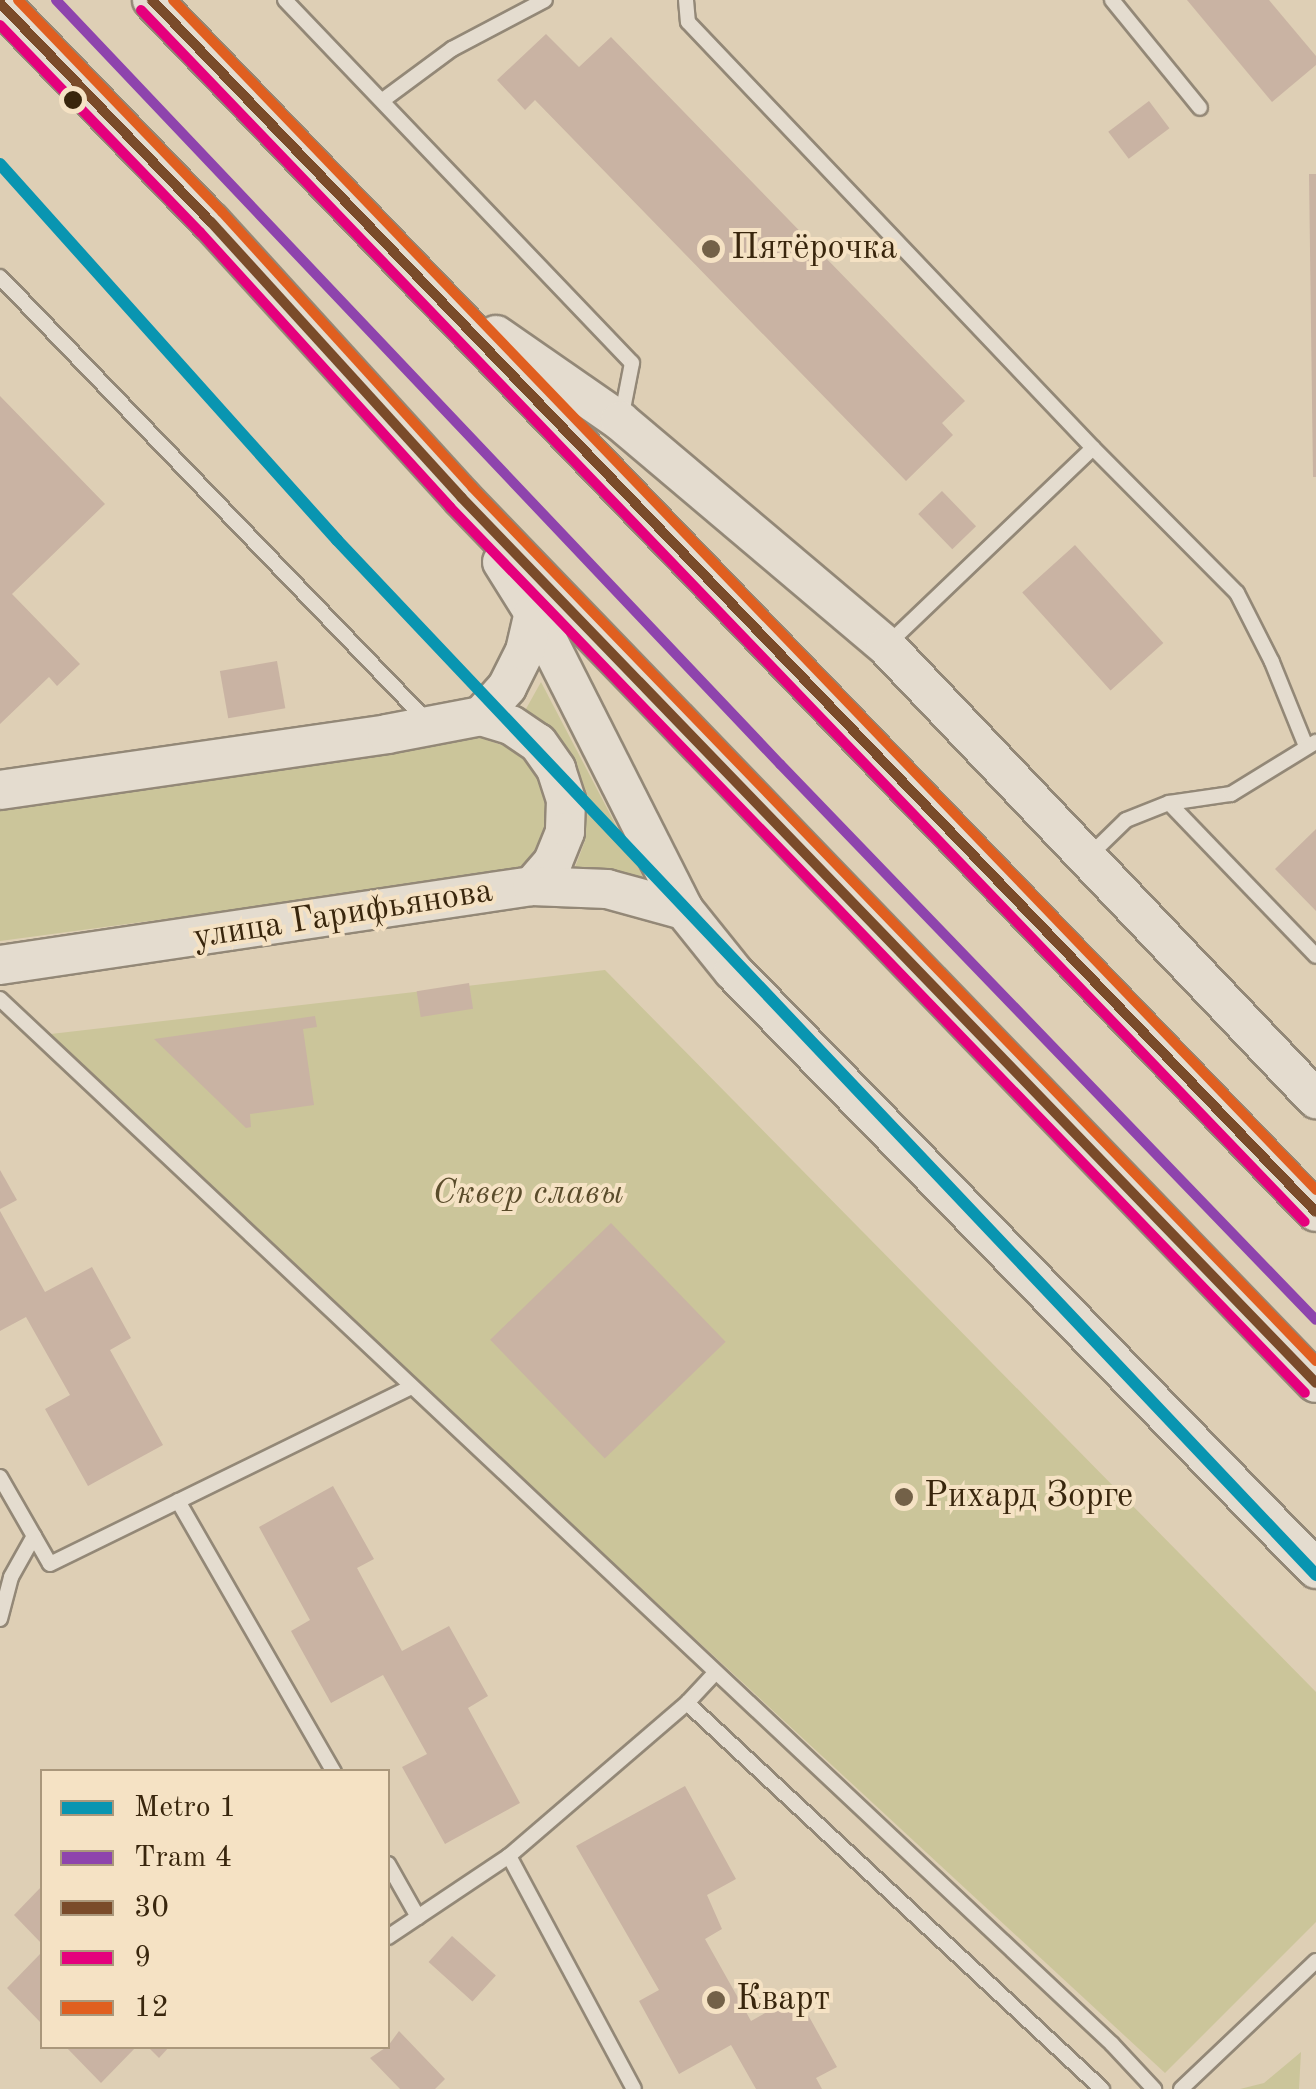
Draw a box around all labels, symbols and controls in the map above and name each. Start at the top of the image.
unlabelled marker [63,90,83,110]
place label: Пятёрочка [731,228,897,270]
marker: Пятёрочка [700,238,722,260]
street label: улица Гарифьянова [190,871,496,959]
park label: Сквер славы [432,1173,624,1215]
place label: Рихард Зорге [924,1476,1133,1518]
marker: Рихард Зорге [893,1486,915,1508]
legend [40,1769,390,2049]
text: Metro 1 [134,1793,236,1823]
text: Tram 4 [134,1843,232,1873]
text: 30 [134,1893,169,1923]
text: 9 [134,1943,151,1973]
place label: Кварт [736,1979,830,2021]
marker: Кварт [705,1989,727,2011]
text: 12 [134,1993,169,2023]

